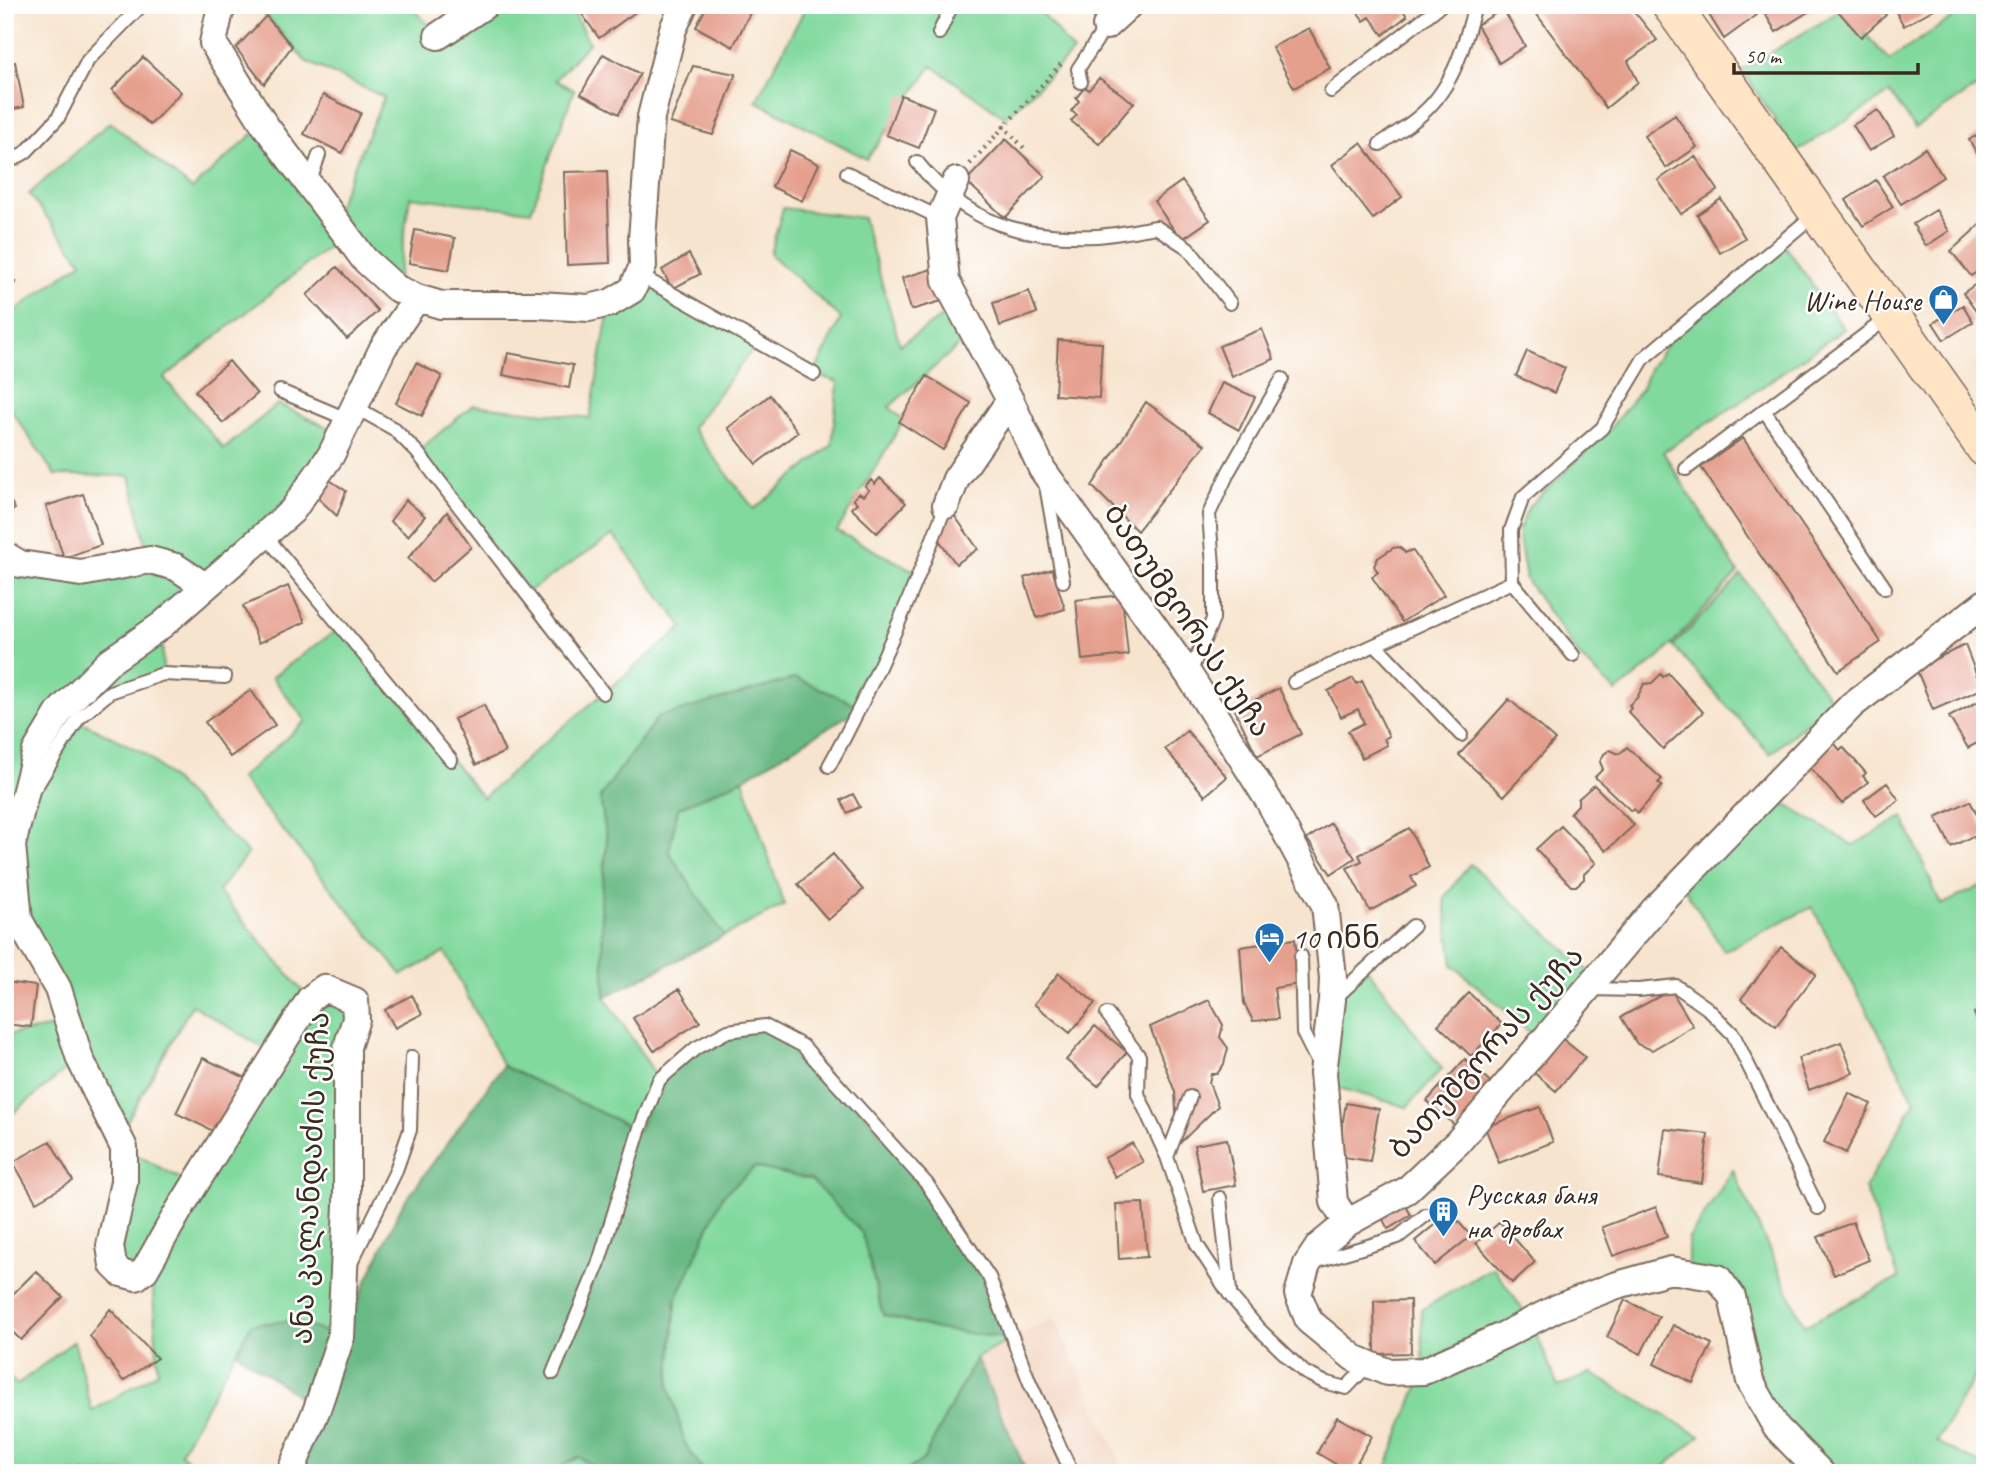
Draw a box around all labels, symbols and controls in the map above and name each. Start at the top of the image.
scale bar [1734,32,1918,76]
text: 50 m [1745,43,1783,69]
place label: Wine House [1804,281,1923,319]
shop icon: Wine House [1927,283,1961,327]
street label: ბათუმგორას ქუჩა [1096,496,1280,744]
place label: 10 ინნ [1292,919,1380,957]
hotel icon: 10 ინნ [1252,921,1286,965]
street label: ბათუმგორას ქუჩა [1380,938,1592,1166]
street label: ანა კალანდაძის ქუჩა [282,1011,338,1345]
place label: Русская баня на дровах [1466,1175,1598,1247]
building icon: Русская баня на дровах [1426,1194,1460,1238]

